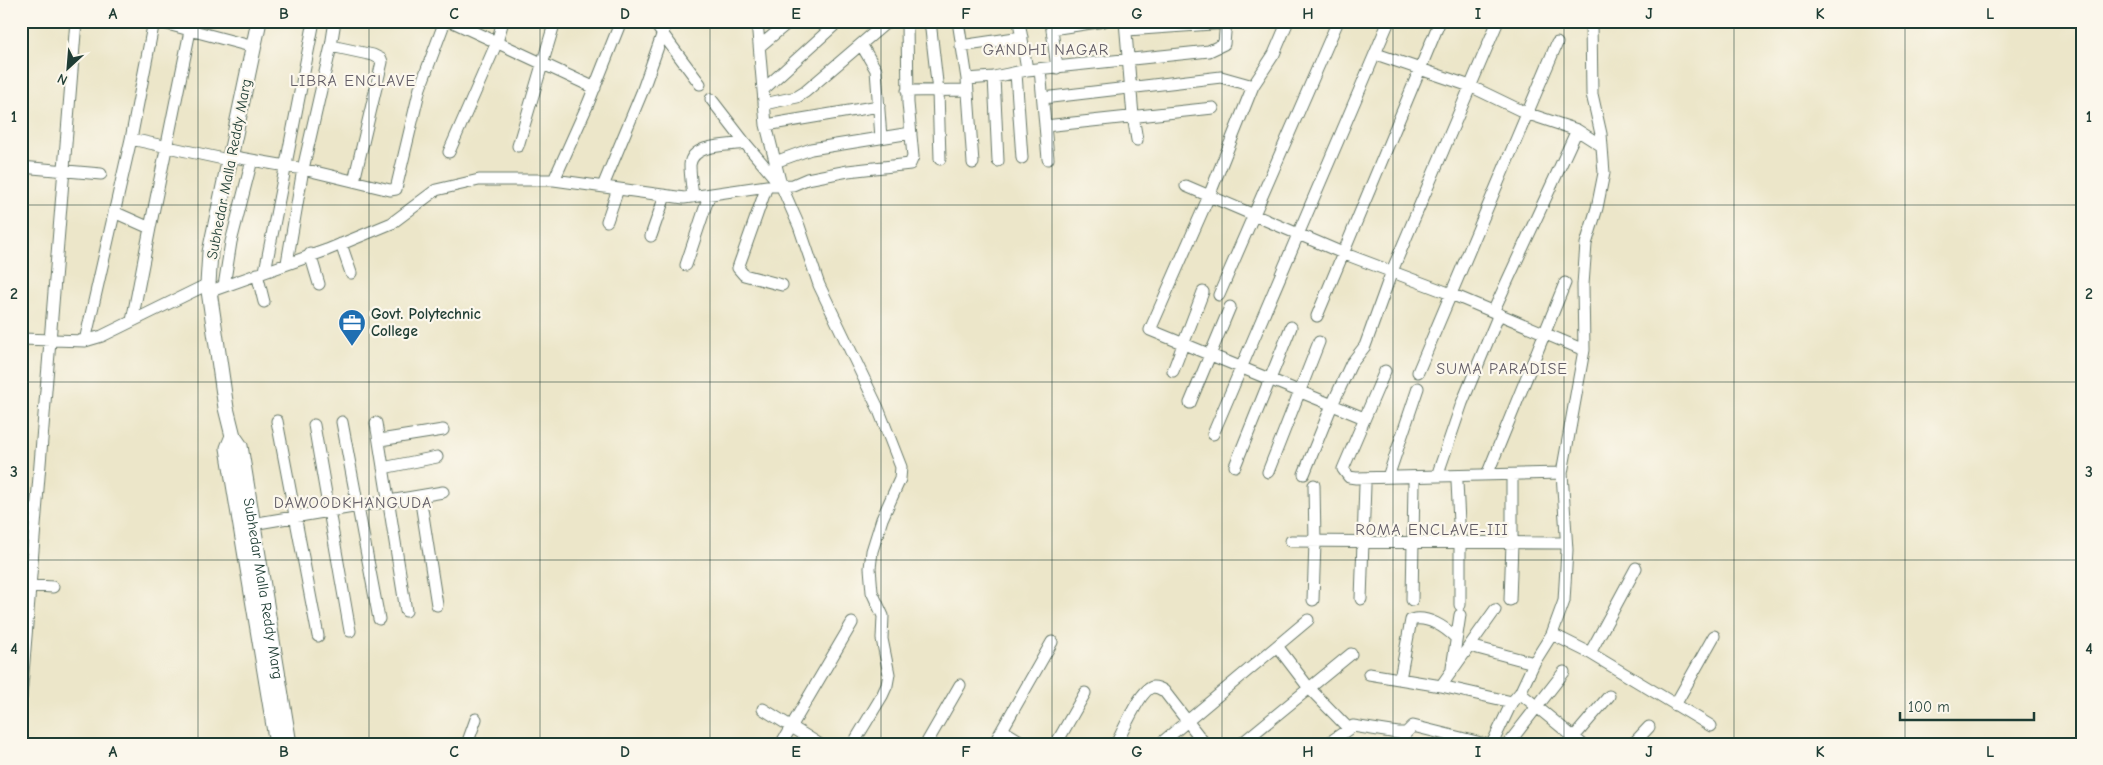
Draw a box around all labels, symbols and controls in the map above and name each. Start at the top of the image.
text: A [109,5,118,23]
text: B [279,5,289,23]
text: C [449,5,459,23]
text: D [620,5,630,23]
text: E [791,5,801,23]
text: F [961,5,971,23]
text: G [1131,5,1143,23]
text: H [1302,5,1314,23]
text: I [1475,5,1481,23]
text: J [1645,5,1653,23]
text: K [1815,5,1825,23]
text: L [1986,5,1994,23]
district label: GANDHI NAGAR [983,41,1109,59]
north arrow [42,42,92,92]
text: N [55,70,70,89]
district label: LIBRA ENCLAVE [290,72,416,90]
street label: Subhedar Malla Reddy Marg [203,77,255,261]
text: 1 [11,108,17,126]
text: 1 [2086,108,2092,126]
text: 2 [10,285,18,303]
text: 2 [2085,285,2093,303]
place label: Govt. Polytechnic College [371,305,481,340]
office icon: Govt. Polytechnic College [337,308,367,347]
district label: SUMA PARADISE [1436,360,1568,378]
text: 3 [10,463,18,481]
text: 3 [2085,463,2093,481]
district label: DAWOODKHANGUDA [274,494,432,512]
street label: Subhedar Malla Reddy Marg [240,496,287,681]
district label: ROMA ENCLAVE-III [1355,521,1509,539]
text: 4 [10,640,18,658]
text: 4 [2085,640,2093,658]
scale bar [1900,690,2034,722]
text: 100 m [1908,698,1950,716]
text: A [109,743,118,761]
text: B [279,743,289,761]
text: C [449,743,459,761]
text: D [620,743,630,761]
text: E [791,743,801,761]
text: F [961,743,971,761]
text: G [1131,743,1143,761]
text: H [1302,743,1314,761]
text: I [1475,743,1481,761]
text: J [1645,743,1653,761]
text: K [1815,743,1825,761]
text: L [1986,743,1994,761]

